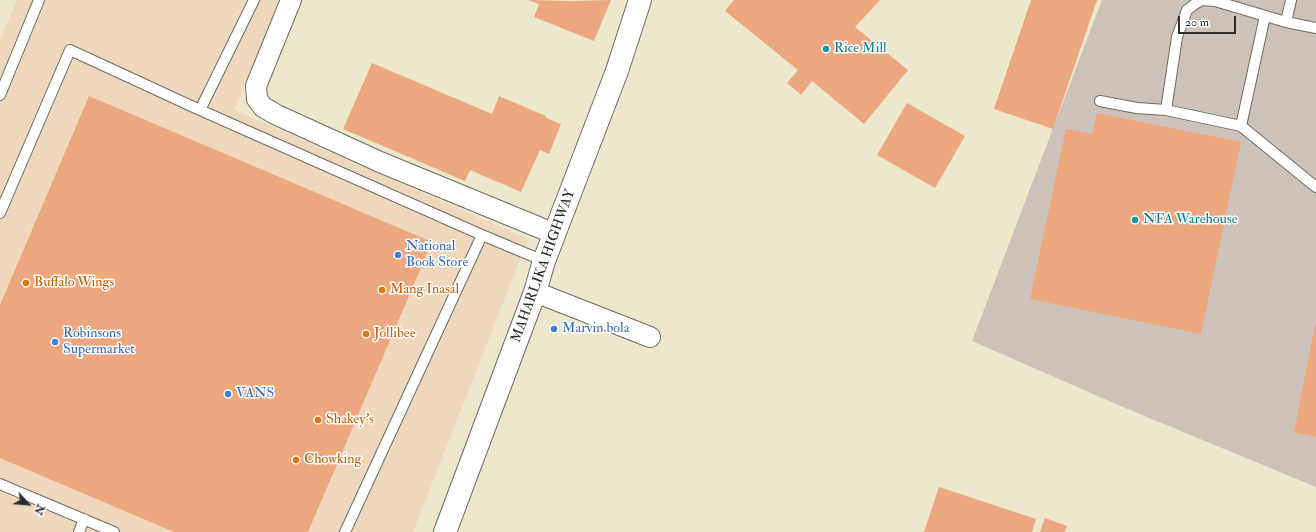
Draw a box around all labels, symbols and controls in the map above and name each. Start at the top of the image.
scale bar [1180,8,1238,34]
text: 20 m [1185,15,1209,30]
place label: Rice Mill [834,41,887,57]
marker: Rice Mill [821,44,831,54]
street label: MAHARLIKA HIGHWAY [508,187,580,345]
place label: NFA Warehouse [1143,212,1237,228]
marker: NFA Warehouse [1130,215,1140,225]
place label: National Book Store [406,239,468,272]
marker: National Book Store [393,250,403,260]
place label: Buffalo Wings [34,275,114,291]
marker: Buffalo Wings [21,278,31,288]
place label: Mang Inasal [390,282,459,298]
marker: Mang Inasal [377,285,387,295]
place label: Marvin bola [562,321,629,337]
marker: Marvin bola [549,324,559,334]
place label: Robinsons Supermarket [63,326,135,358]
place label: Jollibee [374,326,415,342]
marker: Jollibee [361,329,371,339]
marker: Robinsons Supermarket [50,337,60,347]
place label: VANS [236,386,274,402]
marker: VANS [223,389,233,399]
place label: Shakey's [326,412,374,428]
marker: Shakey's [313,415,323,425]
place label: Chowking [304,452,361,468]
marker: Chowking [291,455,301,465]
north arrow [8,484,48,524]
text: N [31,502,47,517]

